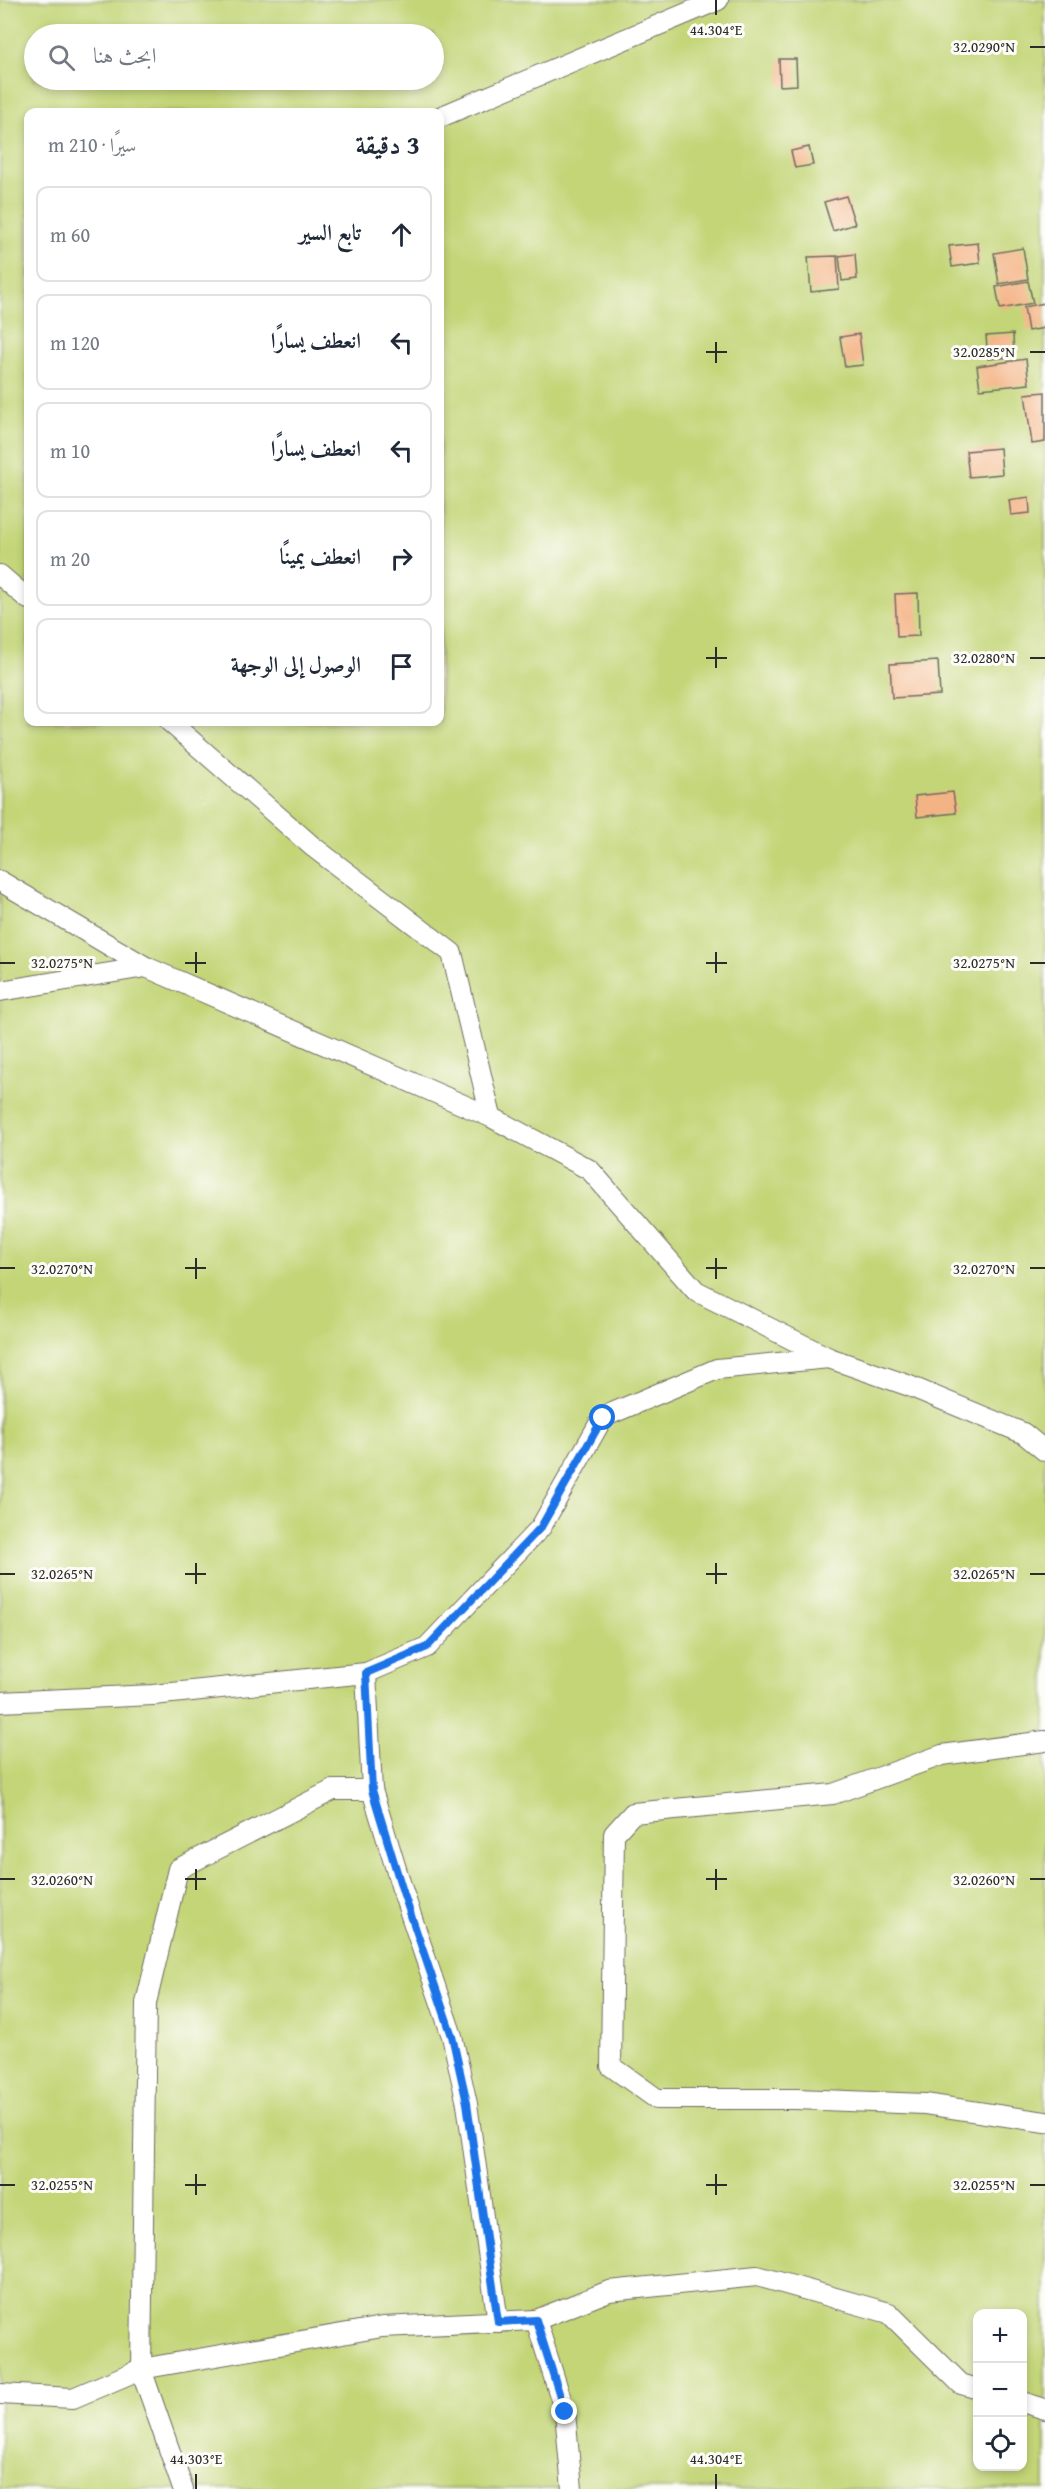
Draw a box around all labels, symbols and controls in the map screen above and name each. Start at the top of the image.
text: 44.304°E [690,19,743,40]
search box [24,24,444,90]
text: 32.0290°N [953,36,1015,57]
text: ابحث هنا [93,39,157,71]
icon: search [45,41,78,74]
text: 3 دقيقة [355,125,420,164]
text: سيرًا · 210 m [48,130,136,159]
text: تابع السير [299,216,361,248]
icon: ahead [385,218,418,251]
text: 60 m [50,220,90,249]
text: انعطف يسارًا [271,324,361,356]
icon: left [385,326,418,359]
text: 120 m [50,328,100,357]
text: 32.0285°N [953,341,1015,362]
text: انعطف يسارًا [271,432,361,464]
icon: left [385,434,418,467]
text: 10 m [50,436,90,465]
text: انعطف يمينًا [280,540,361,572]
icon: right [385,542,418,575]
text: 20 m [50,544,90,573]
text: 32.0280°N [953,647,1015,668]
text: الوصول إلى الوجهة [231,648,361,680]
icon: arrive [385,650,418,683]
text: 32.0275°N [31,952,93,973]
text: 32.0275°N [953,952,1015,973]
text: 32.0270°N [31,1258,93,1279]
text: 32.0270°N [953,1258,1015,1279]
route start [589,1404,615,1430]
text: 32.0265°N [31,1563,93,1584]
text: 32.0265°N [953,1563,1015,1584]
text: 32.0260°N [31,1869,93,1890]
text: 32.0260°N [953,1869,1015,1890]
text: 32.0255°N [31,2174,93,2195]
text: 32.0255°N [953,2174,1015,2195]
map controls [973,2309,1027,2471]
button: + [973,2309,1027,2363]
button: − [973,2363,1027,2417]
route end [551,2398,577,2424]
button: locate [973,2417,1027,2471]
text: 44.303°E [170,2448,223,2469]
text: 44.304°E [690,2448,743,2469]

